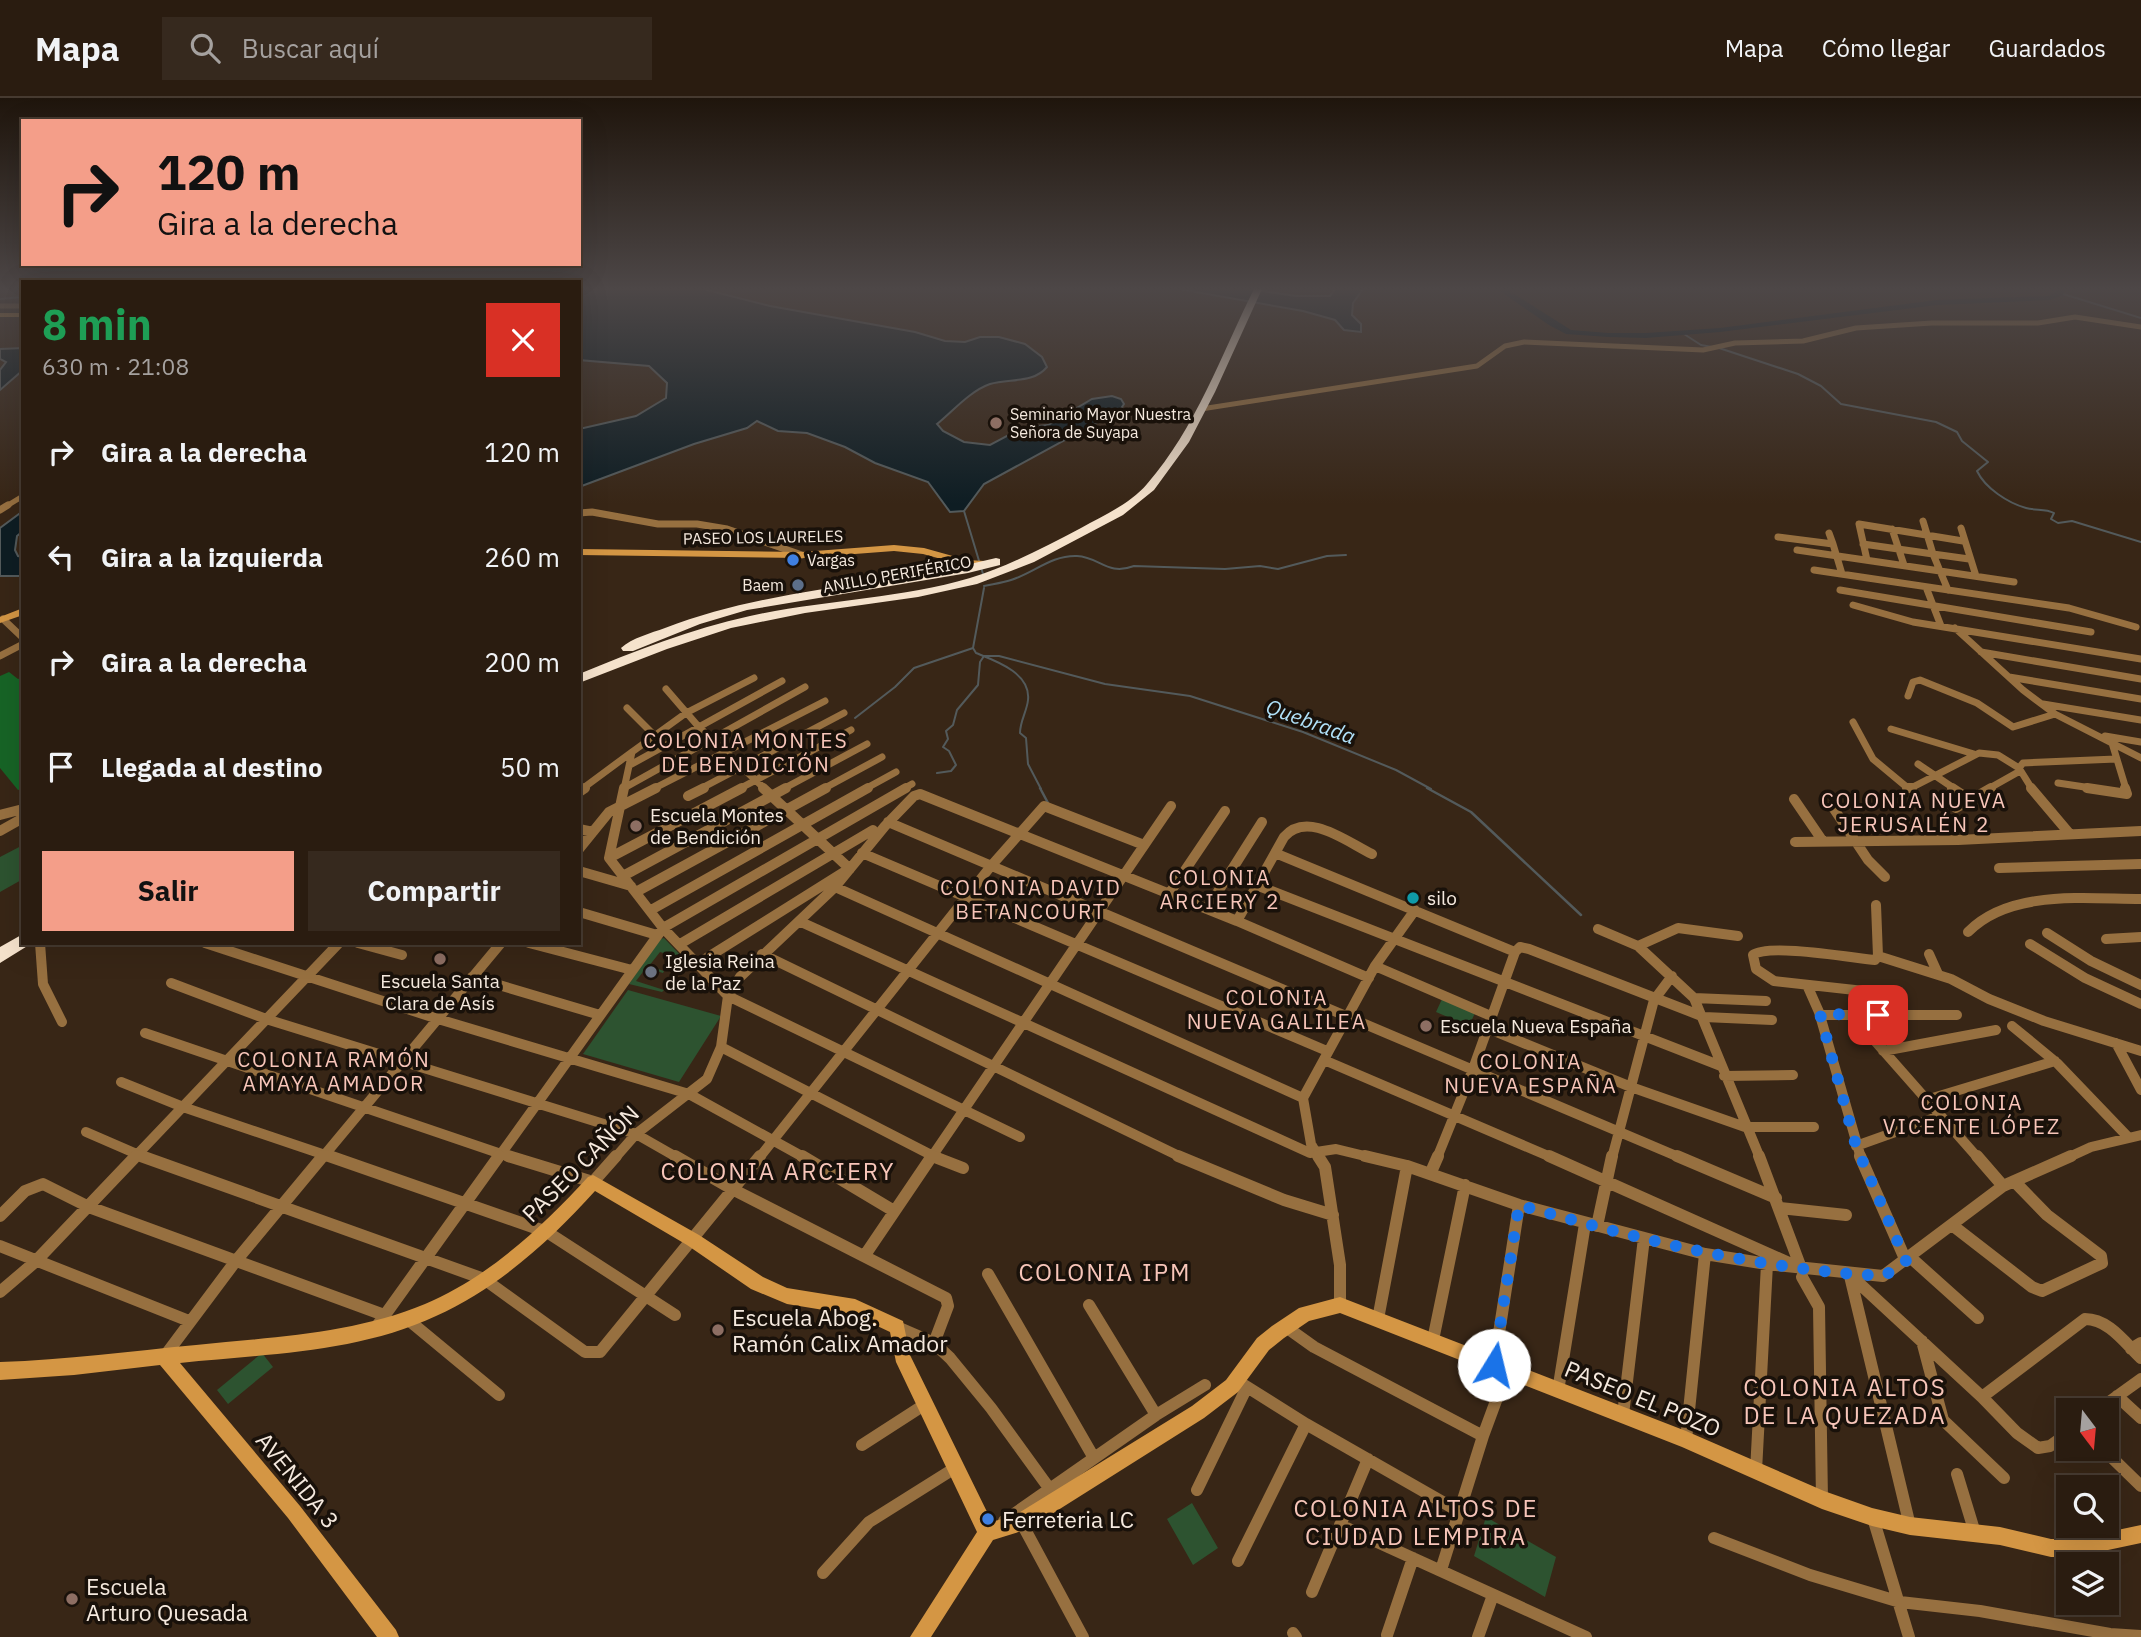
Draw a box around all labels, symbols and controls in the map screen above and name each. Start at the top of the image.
search box [162,17,652,80]
text: Mapa [35,27,120,70]
icon: search [186,29,224,67]
text: Buscar aquí [242,31,379,65]
text: Mapa [1725,32,1784,64]
text: Cómo llegar [1822,32,1950,64]
text: Guardados [1988,32,2106,64]
text: 120 m [157,140,301,203]
icon: right [42,147,133,238]
text: Gira a la derecha [157,202,398,244]
text: 8 min [42,297,152,352]
button: close [486,303,560,377]
text: 630 m · 21:08 [42,351,189,381]
place label: Seminario Mayor Nuestra Señora de Suyapa [1010,404,1192,442]
marker: Seminario Mayor Nuestra Señora de Suyapa [988,415,1004,431]
icon: right [42,433,80,471]
text: Gira a la derecha [101,435,307,469]
text: 120 m [484,435,560,469]
street label: PASEO LOS LAURELES [683,526,843,548]
icon: left [42,538,80,576]
text: Gira a la izquierda [101,540,323,574]
text: 260 m [484,540,560,574]
place label: Vargas [807,550,855,570]
street label: ANILLO PERIFÉRICO [821,550,973,597]
marker: Vargas [785,552,801,568]
place label: Baem [742,575,784,595]
marker: Baem [790,577,806,593]
icon: right [42,643,80,681]
text: Gira a la derecha [101,645,307,679]
text: 200 m [484,645,560,679]
water label: Quebrada [1263,692,1359,750]
district label: COLONIA MONTES DE BENDICIÓN [643,726,849,778]
icon: arrive [42,748,80,786]
text: Llegada al destino [101,750,323,784]
text: 50 m [500,750,560,784]
district label: COLONIA NUEVA JERUSALÉN 2 [1821,786,2007,838]
place label: Escuela Montes de Bendición [650,803,784,849]
marker: Escuela Montes de Bendición [628,818,644,834]
button: Salir [42,851,294,931]
button: Compartir [308,851,560,931]
district label: COLONIA ARCIERY 2 [1159,863,1281,915]
district label: COLONIA DAVID BETANCOURT [940,873,1122,925]
place label: silo [1427,886,1457,910]
marker: silo [1405,890,1421,906]
place label: Iglesia Reina de la Paz [665,949,775,995]
marker: Escuela Santa Clara de Asís [432,951,448,967]
marker: Iglesia Reina de la Paz [643,964,659,980]
place label: Escuela Santa Clara de Asís [380,969,500,1015]
district label: COLONIA NUEVA GALILEA [1187,983,1367,1035]
pin [1848,985,1908,1045]
icon: arrive [1859,996,1897,1034]
place label: Escuela Nueva España [1440,1014,1632,1038]
marker: Escuela Nueva España [1418,1018,1434,1034]
district label: COLONIA RAMÓN AMAYA AMADOR [237,1045,431,1097]
district label: COLONIA NUEVA ESPAÑA [1444,1047,1618,1099]
district label: COLONIA VICENTE LÓPEZ [1883,1088,2061,1140]
street label: PASEO CAÑÓN [515,1098,645,1228]
district label: COLONIA ARCIERY [660,1155,896,1187]
district label: COLONIA IPM [1018,1256,1192,1288]
place label: Escuela Abog. Ramón Calix Amador [732,1302,948,1358]
marker: Escuela Abog. Ramón Calix Amador [710,1322,726,1338]
position arrow [1457,1328,1531,1402]
street label: PASEO EL POZO [1561,1353,1725,1443]
district label: COLONIA ALTOS DE LA QUEZADA [1743,1371,1947,1431]
north arrow [2056,1398,2119,1461]
map controls [2056,1398,2119,1615]
street label: AVENIDA 3 [250,1426,346,1534]
button: search [2056,1475,2119,1538]
district label: COLONIA ALTOS DE CIUDAD LEMPIRA [1293,1492,1539,1552]
place label: Ferreteria LC [1002,1504,1134,1534]
marker: Ferreteria LC [980,1511,996,1527]
button: layers [2056,1552,2119,1615]
place label: Escuela Arturo Quesada [86,1571,248,1627]
marker: Escuela Arturo Quesada [64,1591,80,1607]

